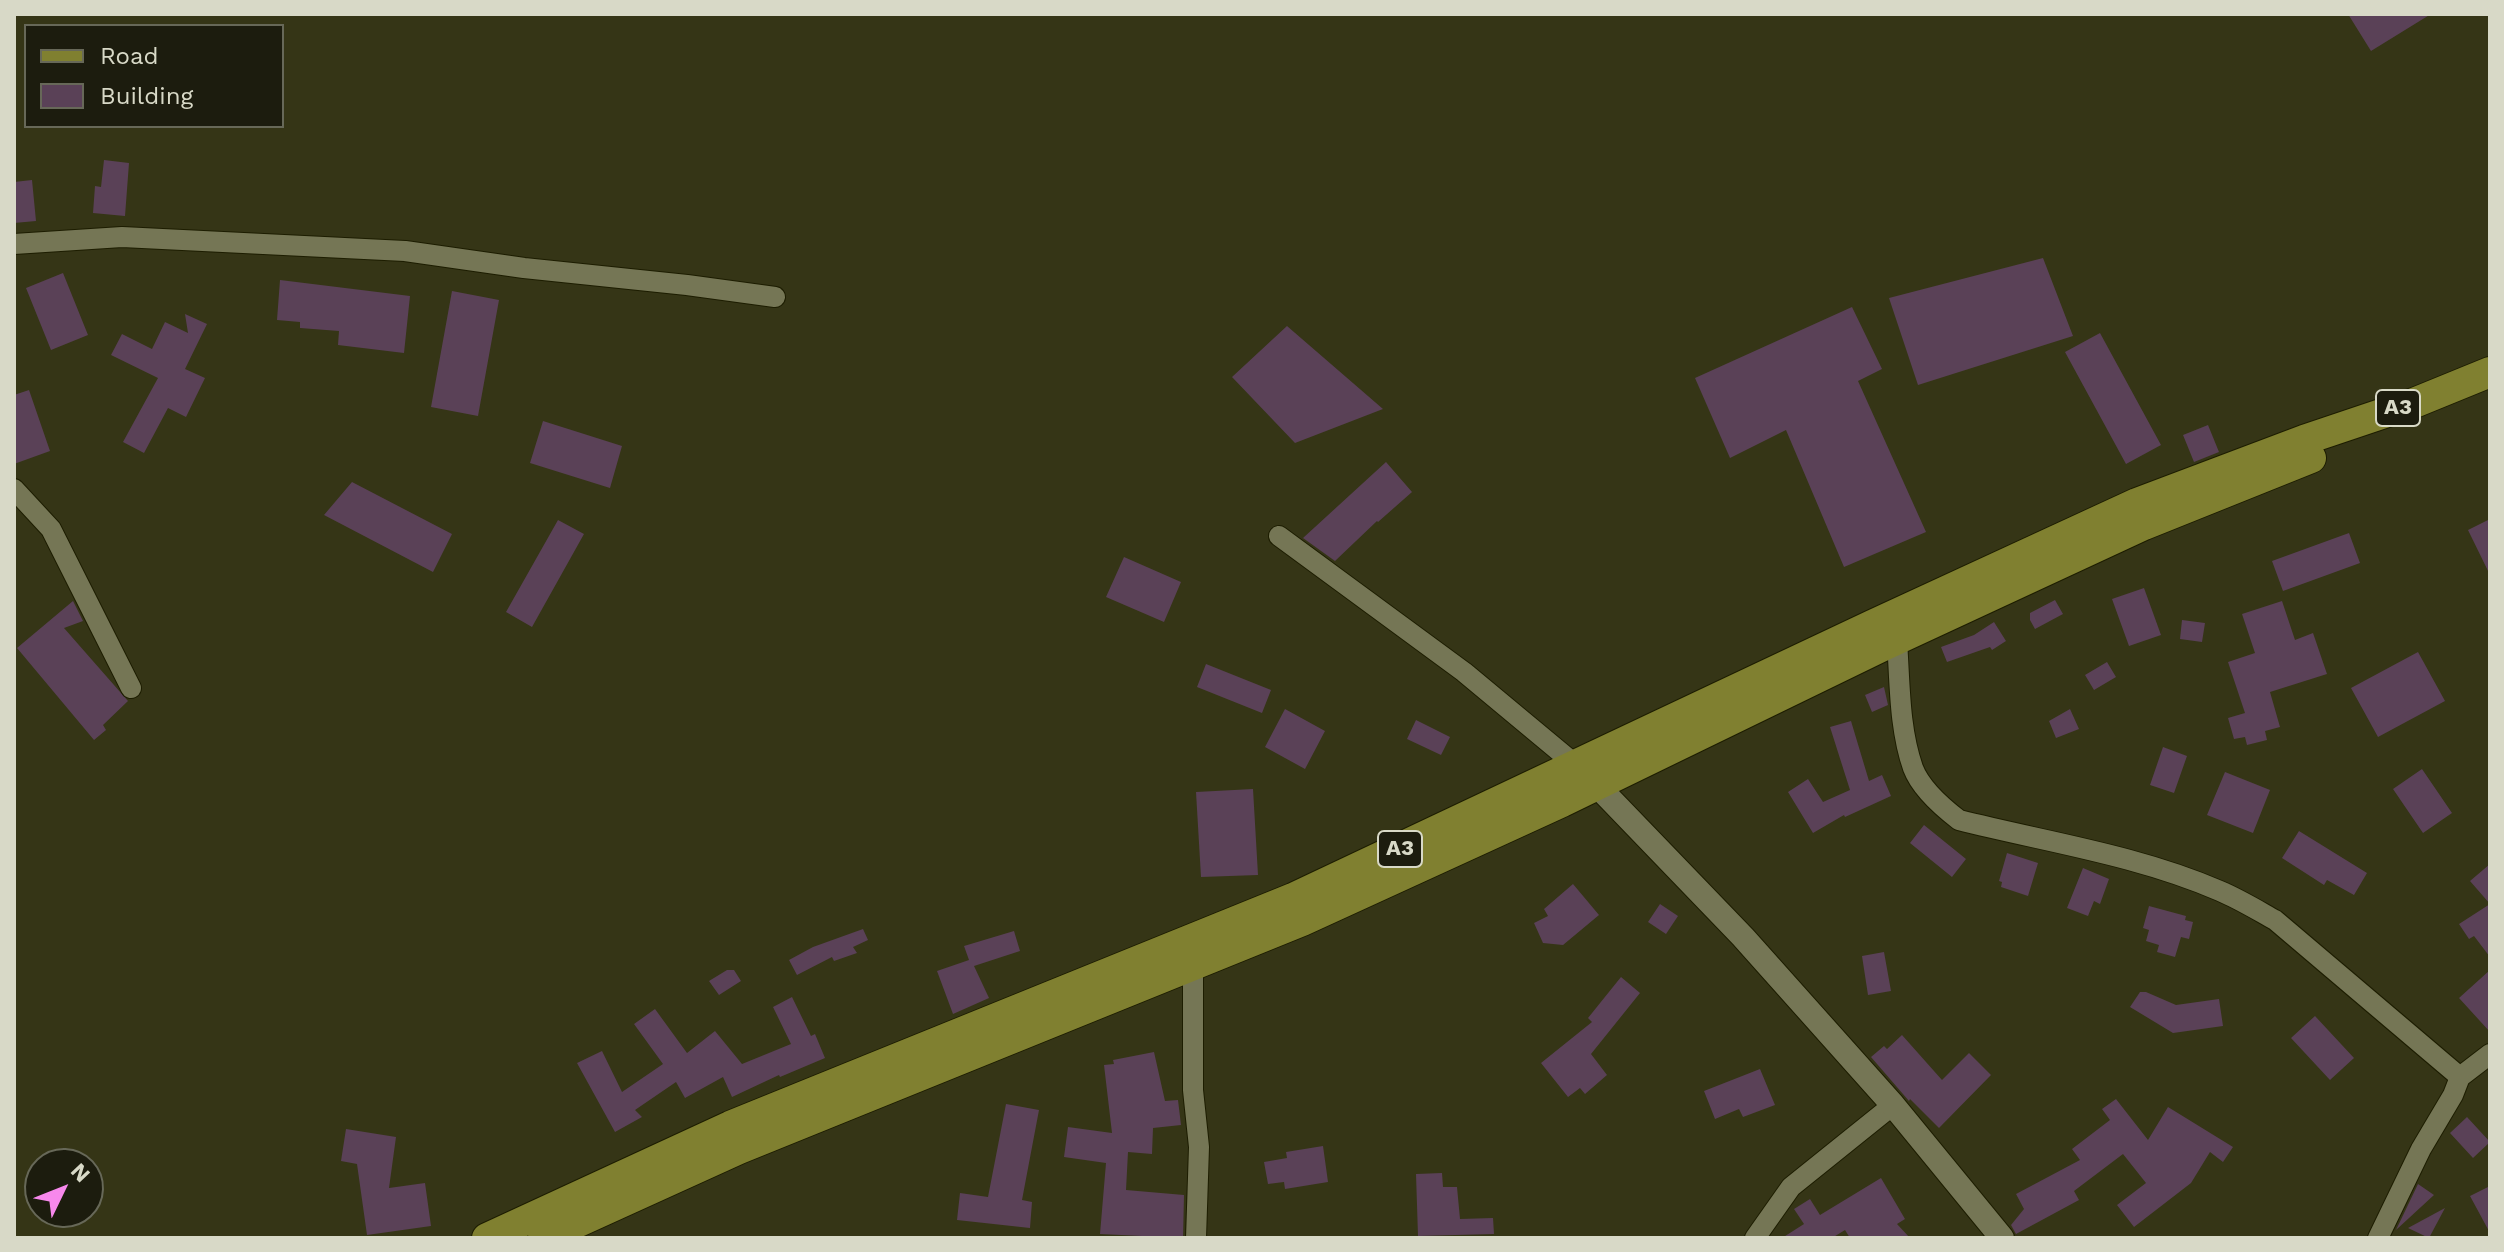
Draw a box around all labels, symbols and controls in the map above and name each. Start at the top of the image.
legend [24,24,284,128]
text: Road [100,42,159,70]
text: Building [100,82,193,110]
road number: A3 [2376,390,2420,426]
road number: A3 [1378,831,1422,867]
north arrow [24,1148,104,1228]
text: N [66,1158,95,1187]

